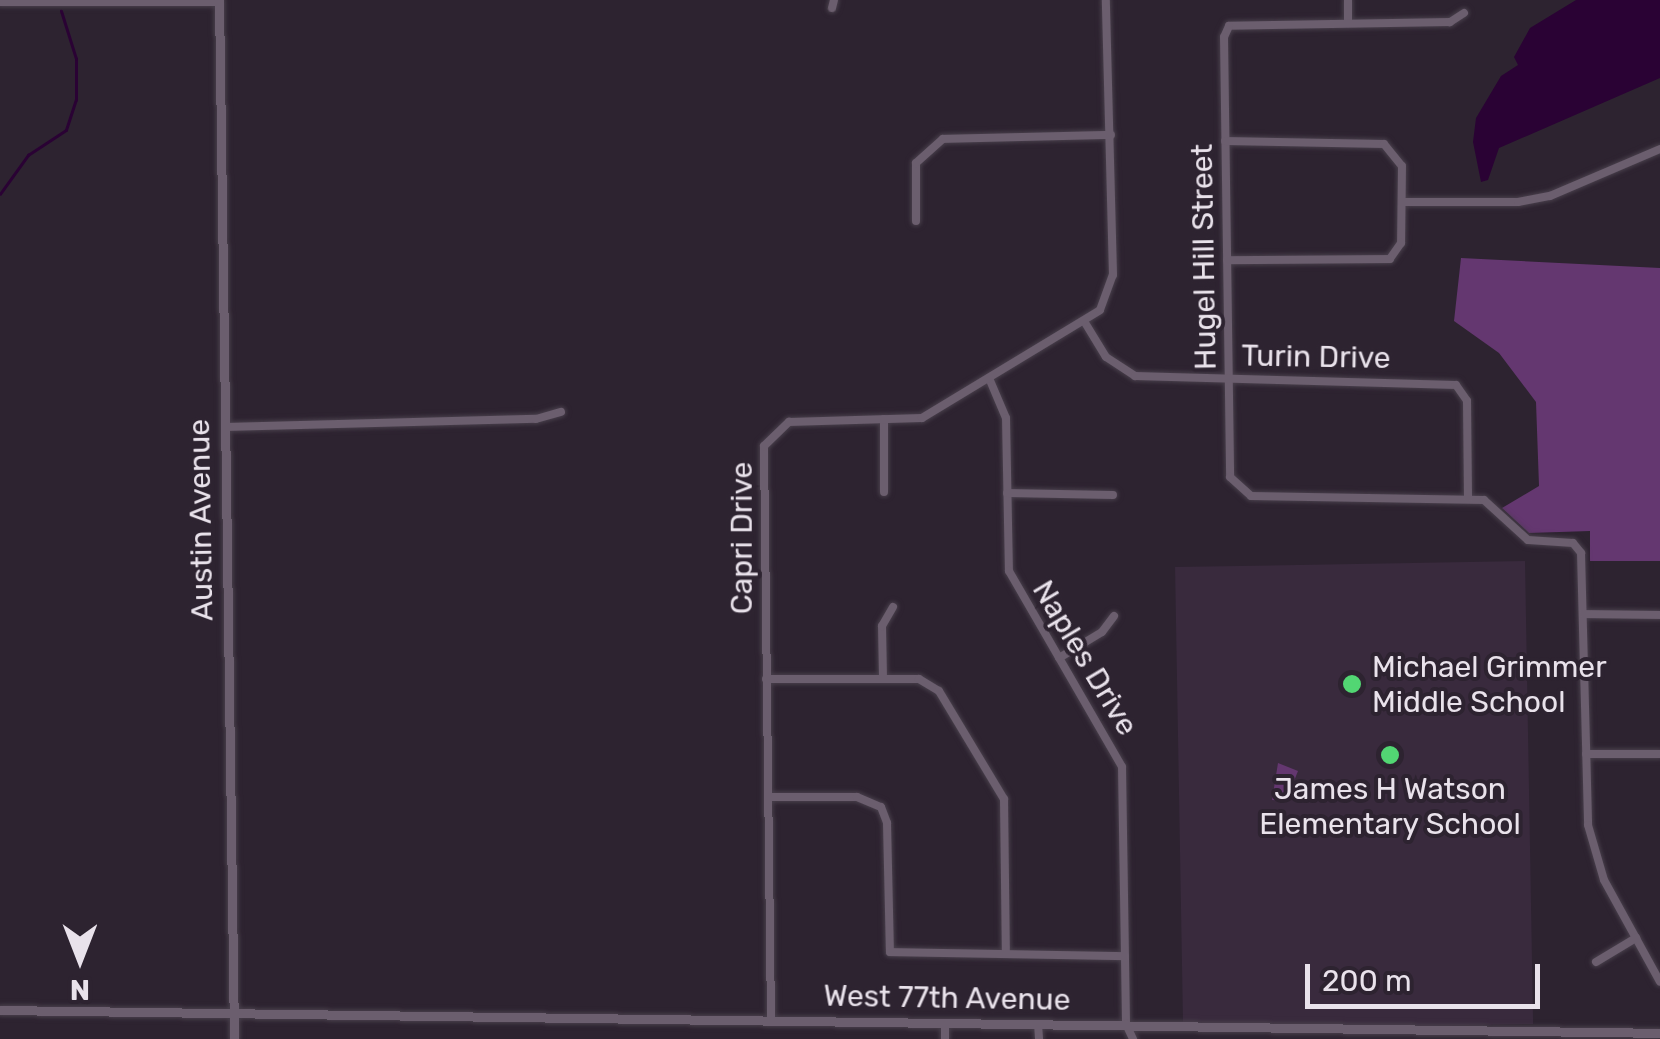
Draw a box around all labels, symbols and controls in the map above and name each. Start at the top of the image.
street label: Hugel Hill Street [1184,144,1224,370]
street label: Turin Drive [1241,338,1391,376]
street label: Austin Avenue [181,418,221,622]
street label: Capri Drive [724,462,760,614]
street label: Naples Drive [1025,574,1145,742]
place label: Michael Grimmer Middle School [1372,649,1607,720]
marker: Michael Grimmer Middle School [1341,673,1363,695]
marker: James H Watson Elementary School [1379,744,1401,766]
place label: James H Watson Elementary School [1259,771,1521,842]
north arrow [30,909,130,1009]
scale bar [1310,944,1545,1006]
text: 200 m [1322,963,1412,999]
text: N [70,973,90,1006]
street label: West 77th Avenue [823,978,1071,1018]

